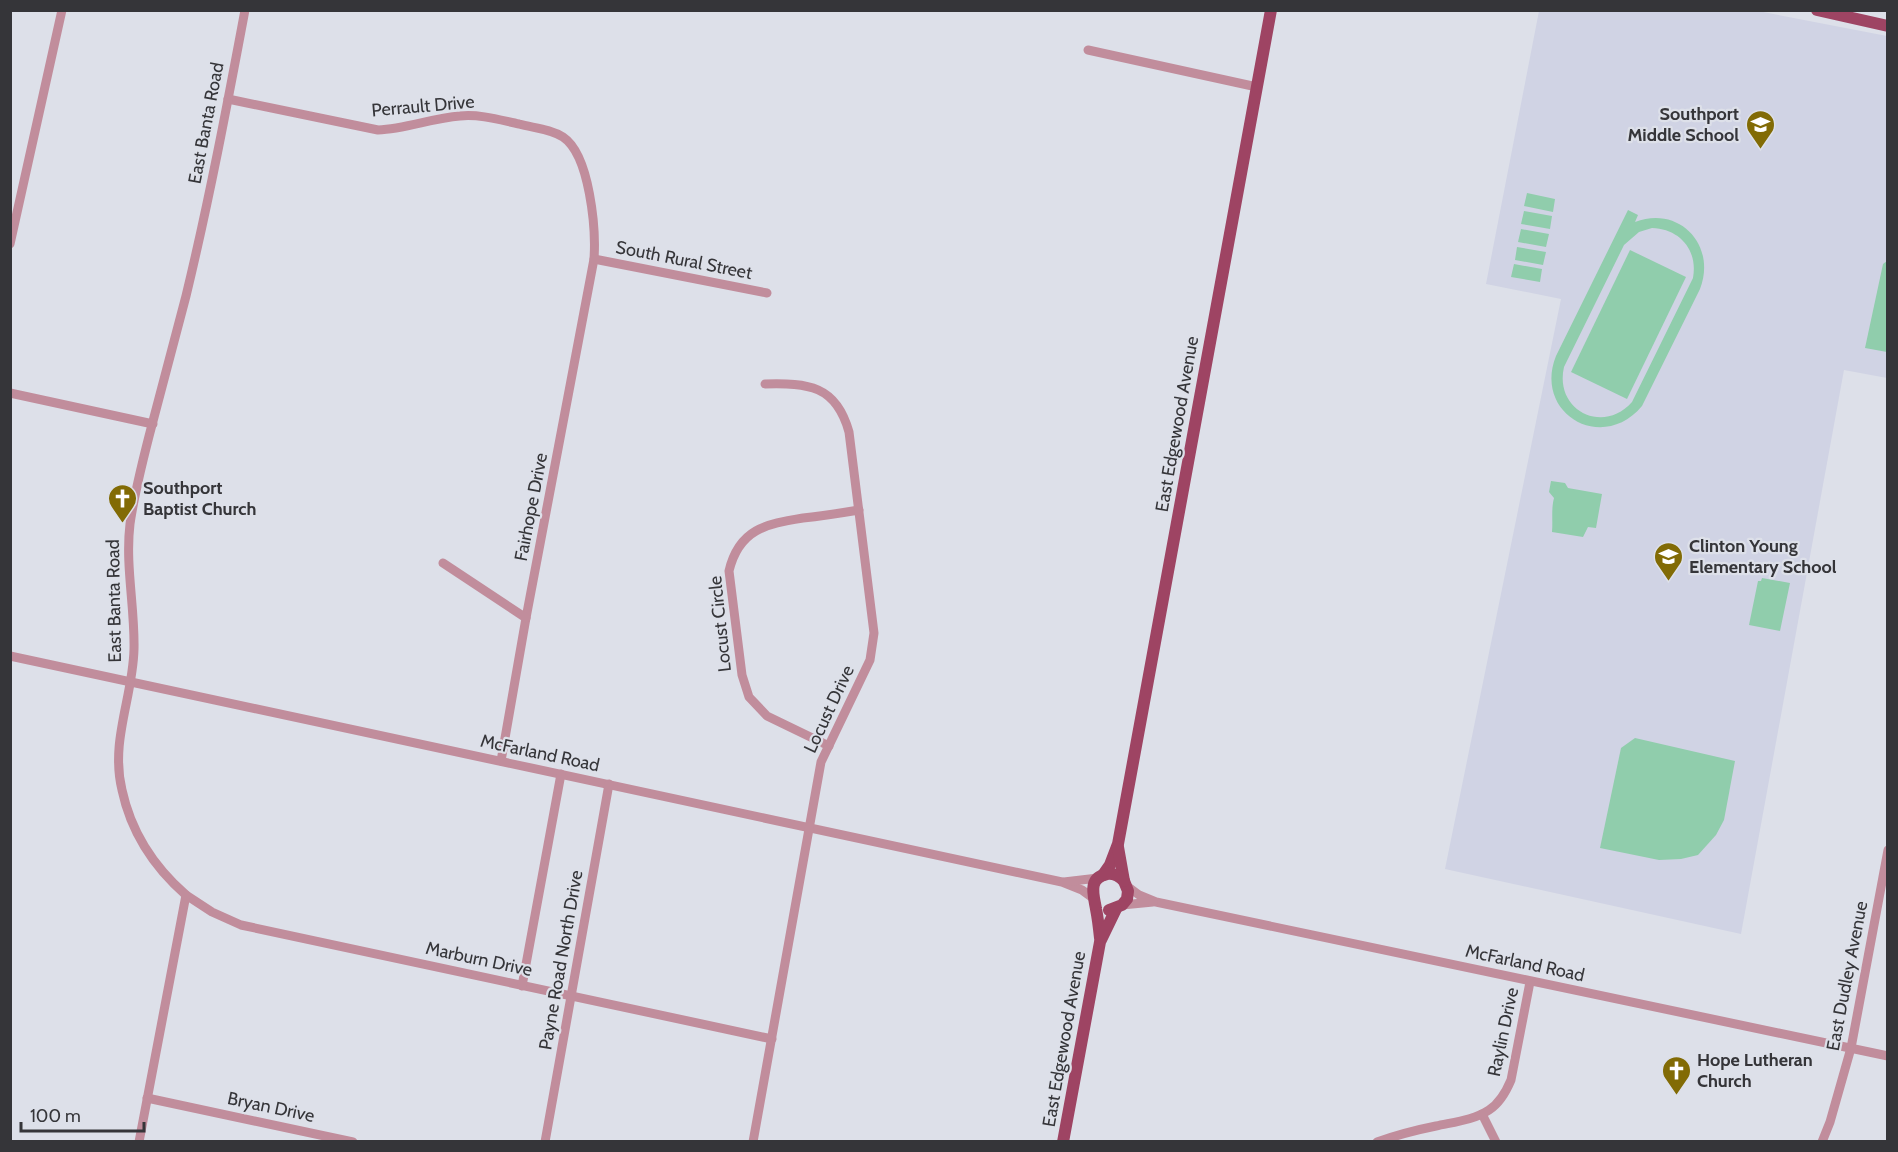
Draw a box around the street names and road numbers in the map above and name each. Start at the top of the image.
street label: East Banta Road [183,60,229,186]
street label: Perrault Drive [371,91,475,121]
street label: South Rural Street [614,236,754,284]
street label: East Edgewood Avenue [1151,334,1203,514]
street label: Fairhope Drive [510,451,552,563]
street label: East Banta Road [102,539,126,663]
street label: Locust Circle [704,575,736,673]
street label: Locust Drive [799,662,859,756]
street label: McFarland Road [478,730,602,776]
street label: Payne Road North Drive [534,868,588,1052]
street label: East Dudley Avenue [1822,899,1872,1053]
street label: Marburn Drive [424,937,534,981]
street label: McFarland Road [1463,940,1587,986]
street label: East Edgewood Avenue [1038,949,1090,1129]
street label: Raylin Drive [1483,985,1523,1079]
street label: Bryan Drive [225,1087,317,1127]

